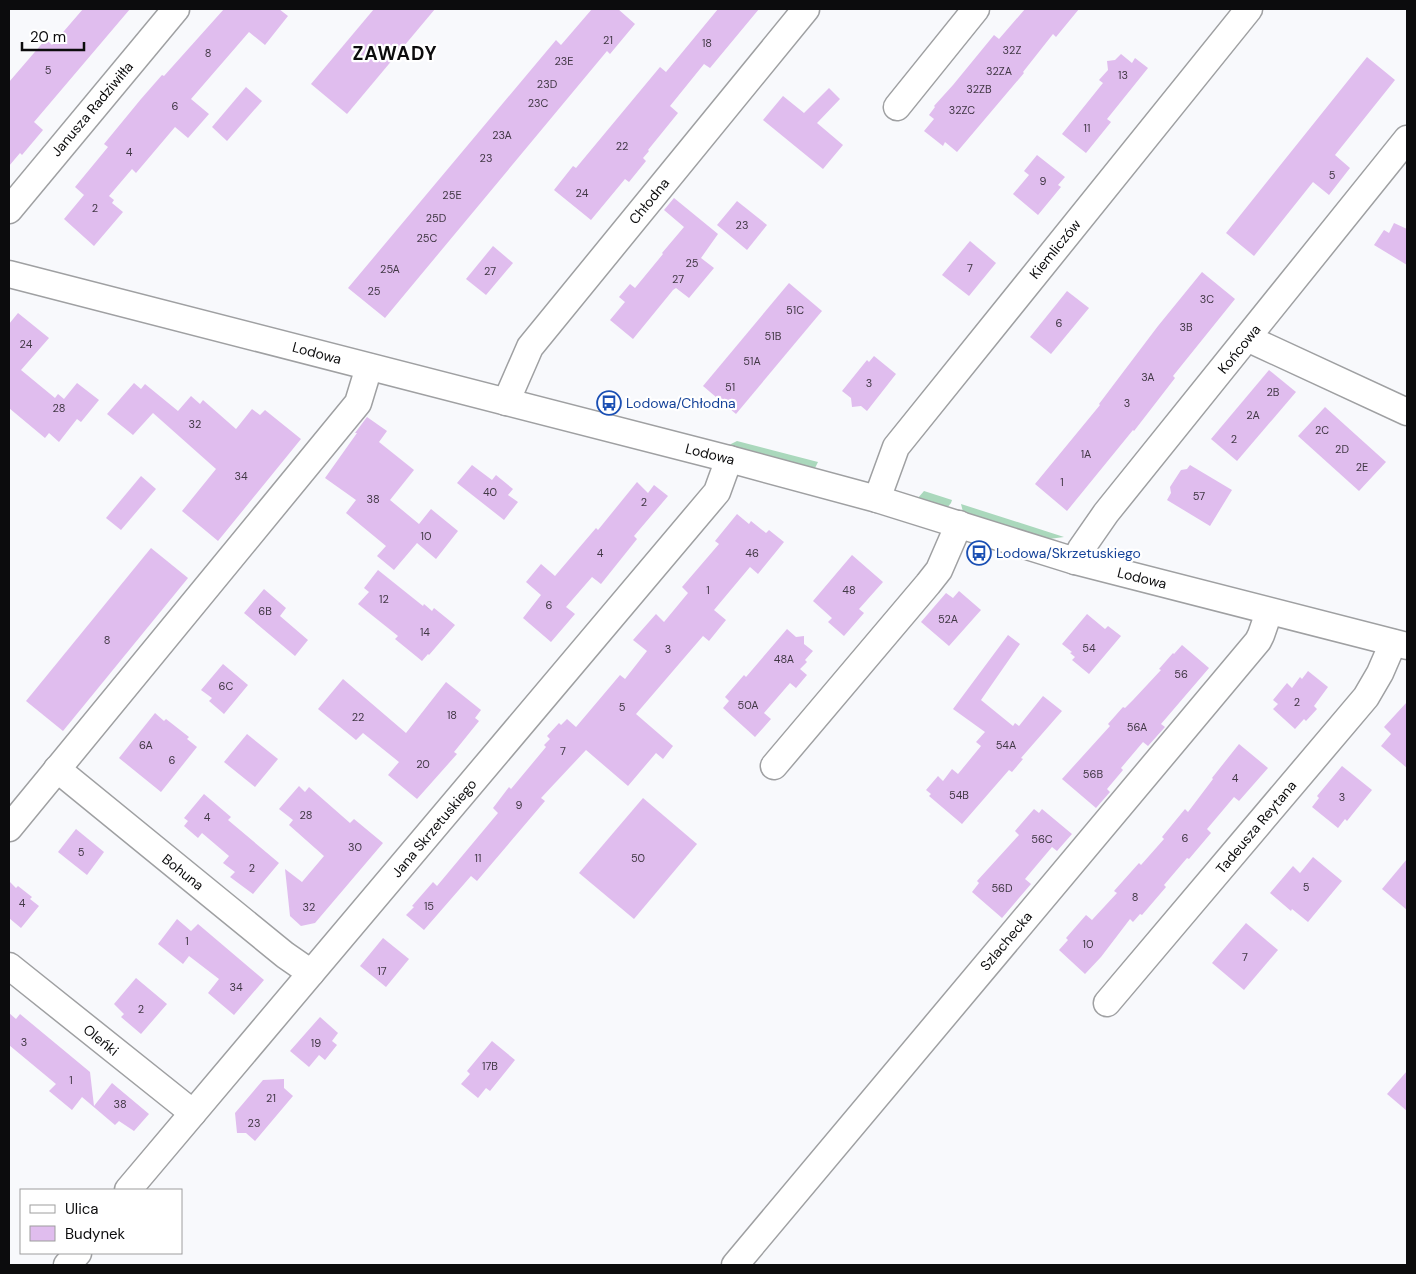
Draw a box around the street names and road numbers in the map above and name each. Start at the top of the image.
street label: Janusza Radziwiłła [47,58,137,160]
street label: Chłodna [625,174,673,228]
street label: Kiemliczów [1025,215,1085,282]
street label: Końcowa [1214,321,1264,377]
street label: Lodowa [290,338,344,368]
street label: Lodowa [683,439,737,469]
street label: Lodowa [1115,563,1169,593]
street label: Jana Skrzetuskiego [388,775,480,881]
street label: Tadeusza Reytana [1212,777,1300,877]
street label: Bohuna [159,850,207,894]
street label: Szlachecka [976,908,1036,974]
street label: Oleńki [80,1020,122,1060]

